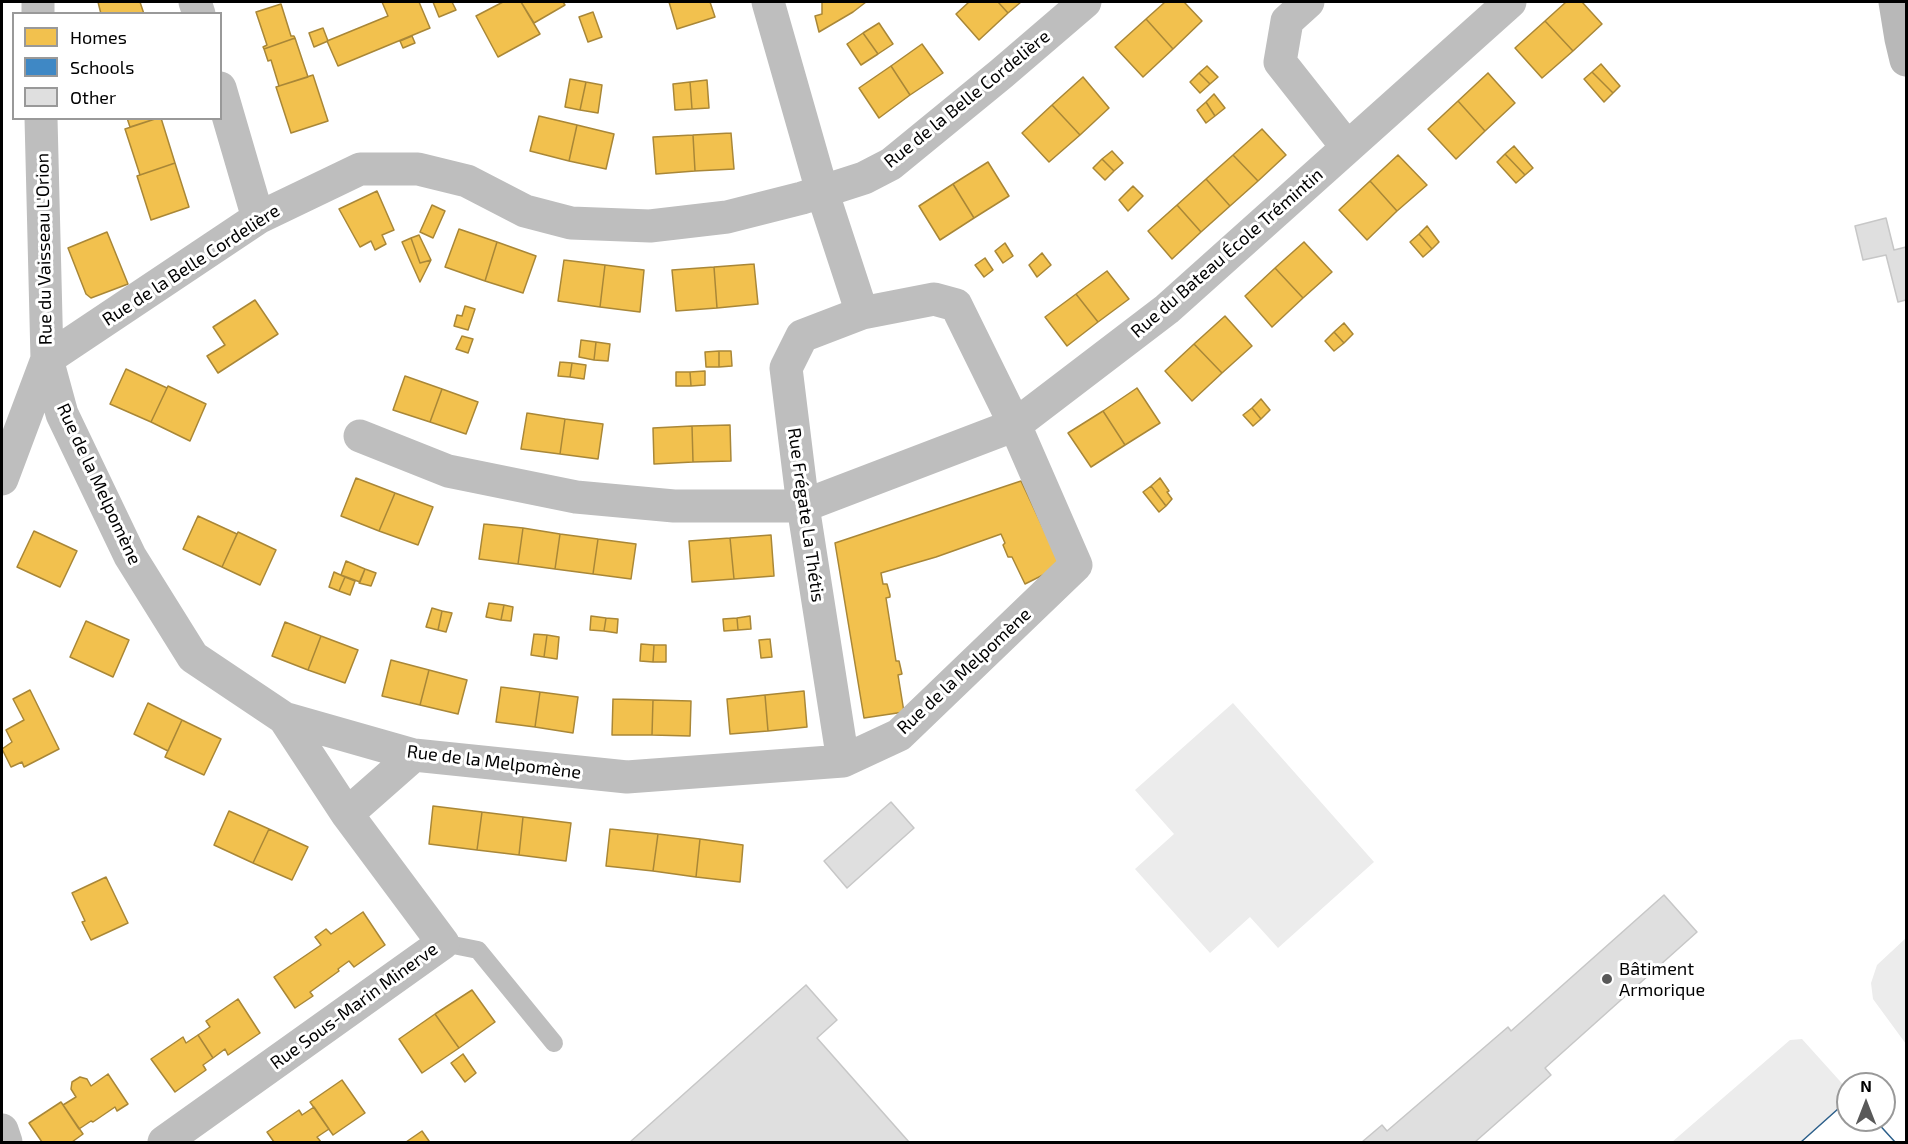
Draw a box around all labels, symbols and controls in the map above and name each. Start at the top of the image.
legend [12,12,222,120]
street label: Rue de la Belle Cordelière [880,25,1054,173]
text: Homes [70,26,127,48]
text: Schools [70,56,134,78]
text: Other [70,86,116,108]
street label: Rue du Vaisseau L'Orion [32,153,56,345]
street label: Rue du Bateau École Trémintin [1127,164,1327,342]
street label: Rue de la Belle Cordelière [98,200,284,330]
street label: Rue de la Melpomène [52,400,146,568]
street label: Rue Frégate La Thétis [783,427,829,603]
street label: Rue de la Melpomène [893,603,1035,739]
street label: Rue de la Melpomène [406,741,582,783]
street label: Rue Sous-Marin Minerve [266,938,442,1074]
place label: Bâtiment Armorique [1619,958,1705,1000]
marker: Bâtiment Armorique [1600,972,1614,986]
north arrow [1836,1072,1896,1132]
text: N [1860,1076,1872,1095]

